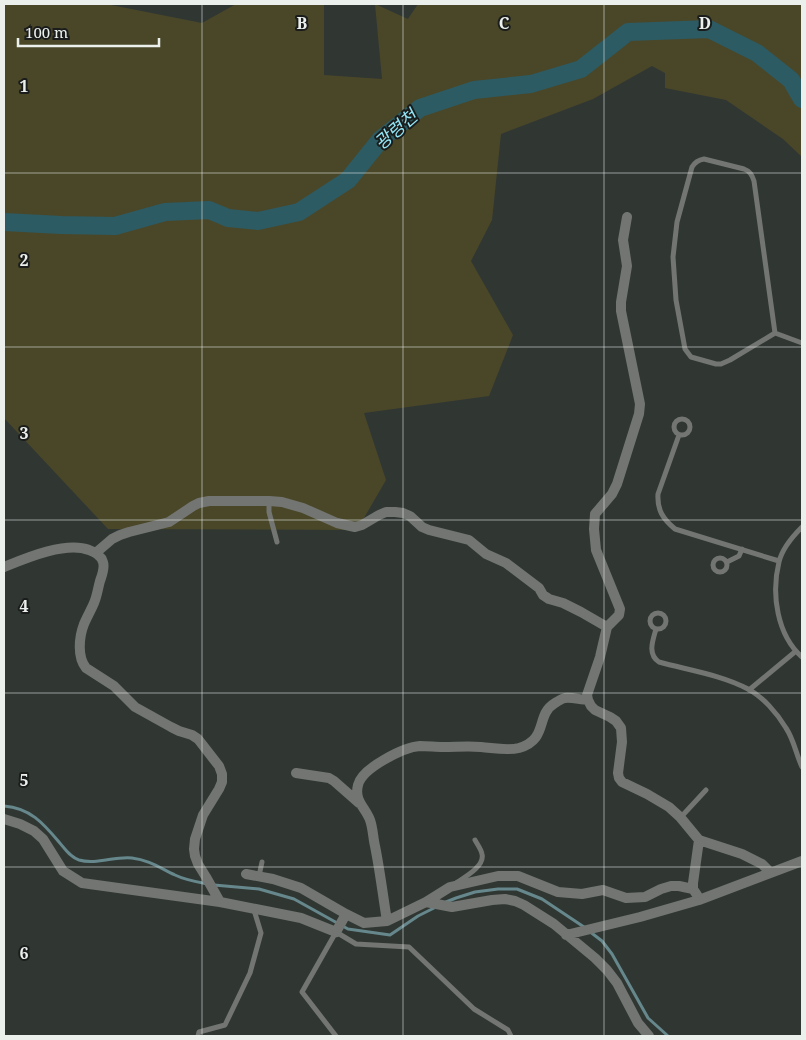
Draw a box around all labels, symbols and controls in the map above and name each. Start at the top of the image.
text: B [297,12,308,34]
text: C [499,12,510,34]
text: D [699,12,711,34]
scale bar [18,15,159,47]
text: 100 m [25,22,68,42]
text: 1 [19,75,29,97]
water label: 광령천 [369,102,424,155]
text: 2 [19,249,29,271]
text: 3 [19,422,29,444]
text: 4 [19,595,29,617]
text: 5 [19,769,29,791]
text: 6 [19,942,29,964]

